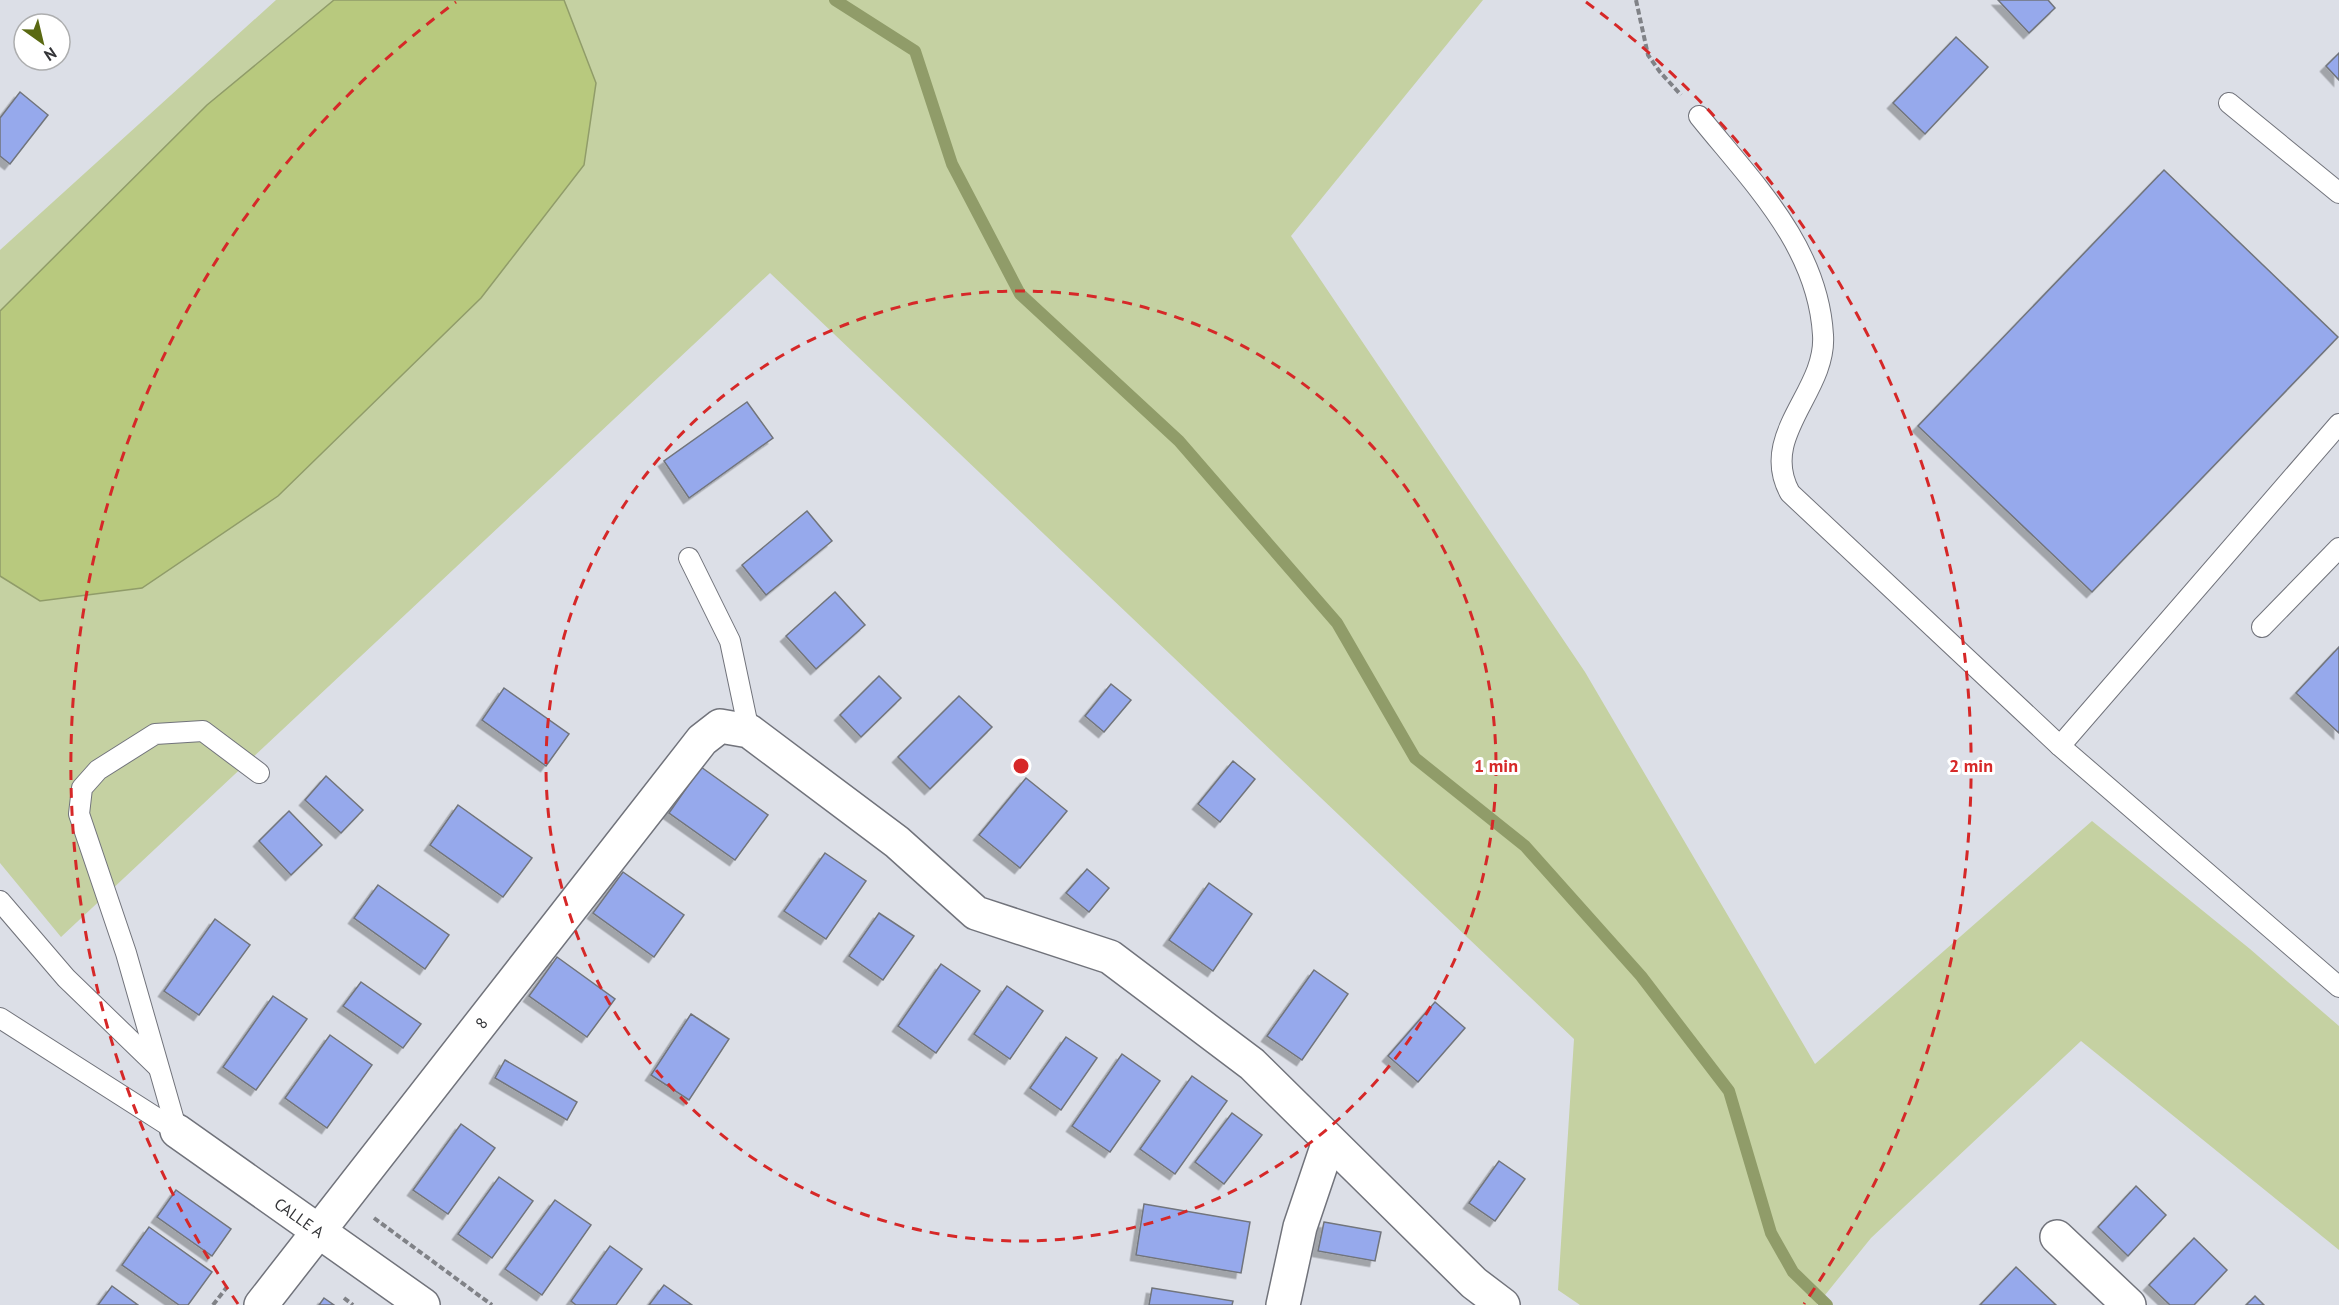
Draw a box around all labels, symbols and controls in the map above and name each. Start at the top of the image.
north arrow [12,12,72,72]
text: N [40,43,60,66]
text: 1 min [1474,754,1518,777]
text: 2 min [1949,754,1993,777]
centre of rings [1011,756,1031,776]
street label: 8 [471,1013,492,1032]
street label: CALLE A [271,1193,329,1242]

